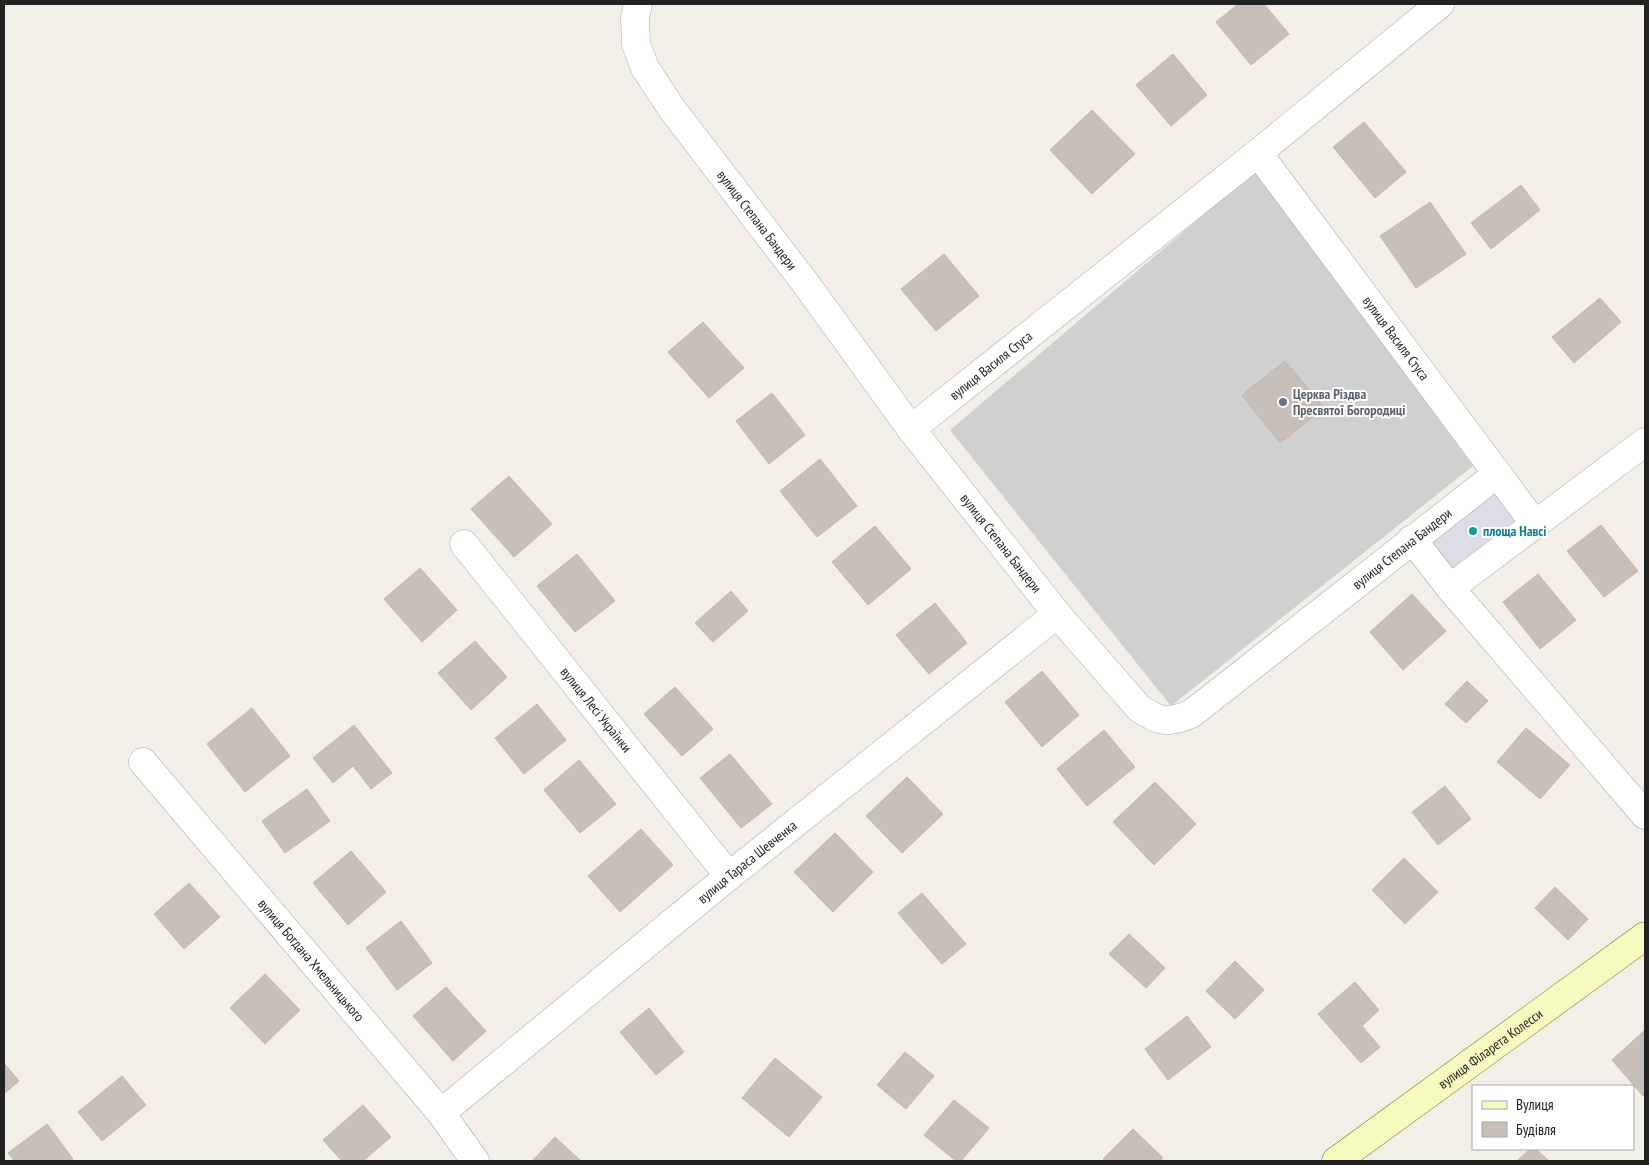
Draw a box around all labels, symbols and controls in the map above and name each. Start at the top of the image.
street label: вулиця Степана Бандери [713,166,801,274]
street label: вулиця Василя Стуса [1359,292,1433,384]
street label: вулиця Василя Стуса [946,327,1036,404]
place label: Церква Різдва Пресвятої Богородиці [1293,385,1405,419]
marker: Церква Різдва Пресвятої Богородиці [1277,396,1289,408]
street label: вулиця Степана Бандери [956,490,1046,596]
street label: вулиця Степана Бандери [1349,504,1455,593]
place label: площа Навсі [1483,522,1546,540]
marker: площа Навсі [1467,525,1479,537]
street label: вулиця Лесі Українки [557,663,636,756]
street label: вулиця Тараса Шевченка [694,816,800,907]
street label: вулиця Богдана Хмельницького [254,895,368,1025]
street label: вулиця Філарета Колесси [1435,1005,1546,1093]
legend [1472,1085,1634,1150]
text: Вулиця [1516,1095,1554,1114]
text: Будівля [1516,1120,1556,1139]

